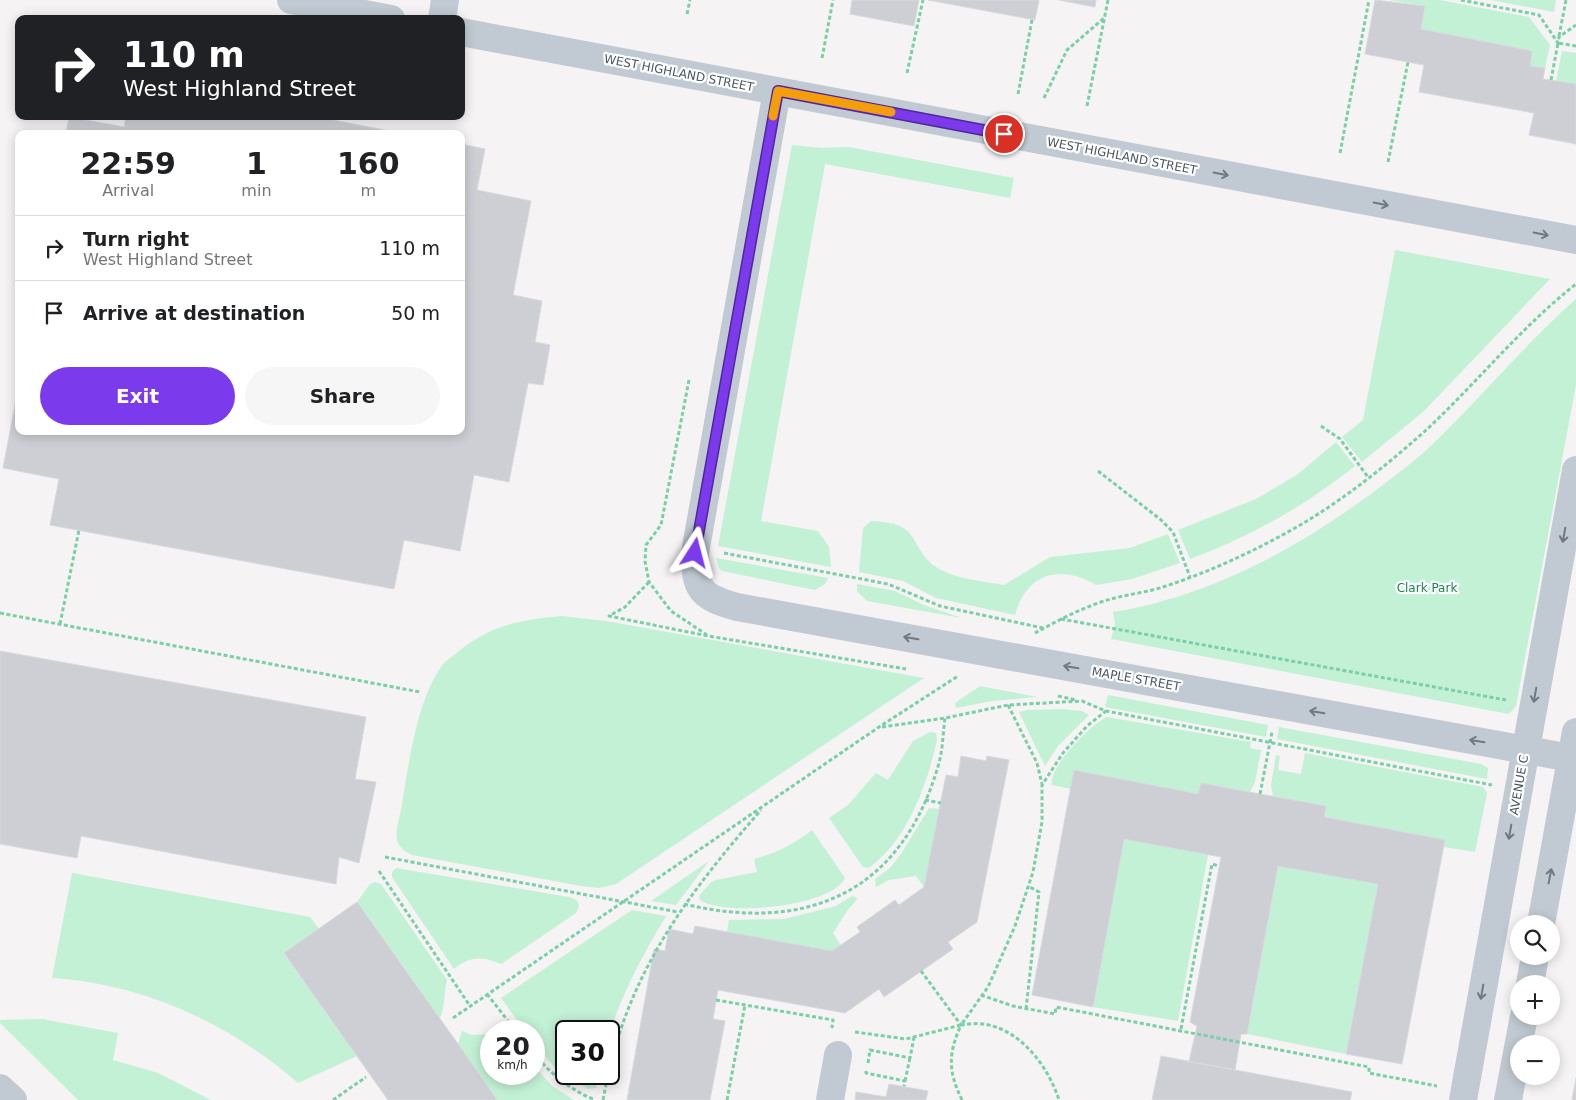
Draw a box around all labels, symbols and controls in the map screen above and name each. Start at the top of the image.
icon: right [40,35,105,100]
text: 110 m [123,35,245,75]
street label: WEST HIGHLAND STREET [603,52,756,95]
text: West Highland Street [123,76,356,101]
pin [983,113,1025,155]
icon: arrive [990,120,1018,148]
street label: WEST HIGHLAND STREET [1046,135,1199,178]
text: 22:59 [80,146,176,181]
text: 1 [246,146,267,181]
text: 160 [337,146,400,181]
one-way arrow [1213,170,1229,179]
text: Arrival [102,181,154,200]
text: min [241,181,272,200]
text: m [360,181,376,200]
one-way arrow [1372,200,1388,209]
text: Turn right [83,228,189,250]
one-way arrow [1532,229,1548,239]
icon: right [40,234,68,262]
text: 110 m [379,237,440,259]
text: West Highland Street [83,250,252,269]
icon: arrive [40,299,68,327]
text: Arrive at destination [83,302,305,324]
text: 50 m [391,302,440,324]
button: Exit [40,367,235,425]
button: Share [245,367,440,425]
position arrow [668,526,720,578]
one-way arrow [1559,526,1568,542]
park label: Clark Park [1397,581,1457,595]
one-way arrow [903,632,919,642]
one-way arrow [1063,661,1079,671]
street label: MAPLE STREET [1091,664,1182,694]
one-way arrow [1529,686,1539,702]
one-way arrow [1309,706,1325,716]
one-way arrow [1469,735,1485,745]
street label: AVENUE C [1507,754,1531,816]
one-way arrow [1505,824,1515,840]
one-way arrow [1546,868,1556,884]
map controls [1510,915,1560,1085]
button: search [1510,915,1560,965]
button: + [1510,975,1560,1025]
one-way arrow [1476,984,1486,1000]
speed limit sign: 30 [555,1020,620,1085]
text: 20 [495,1032,530,1061]
button: − [1510,1035,1560,1085]
text: km/h [497,1058,528,1072]

